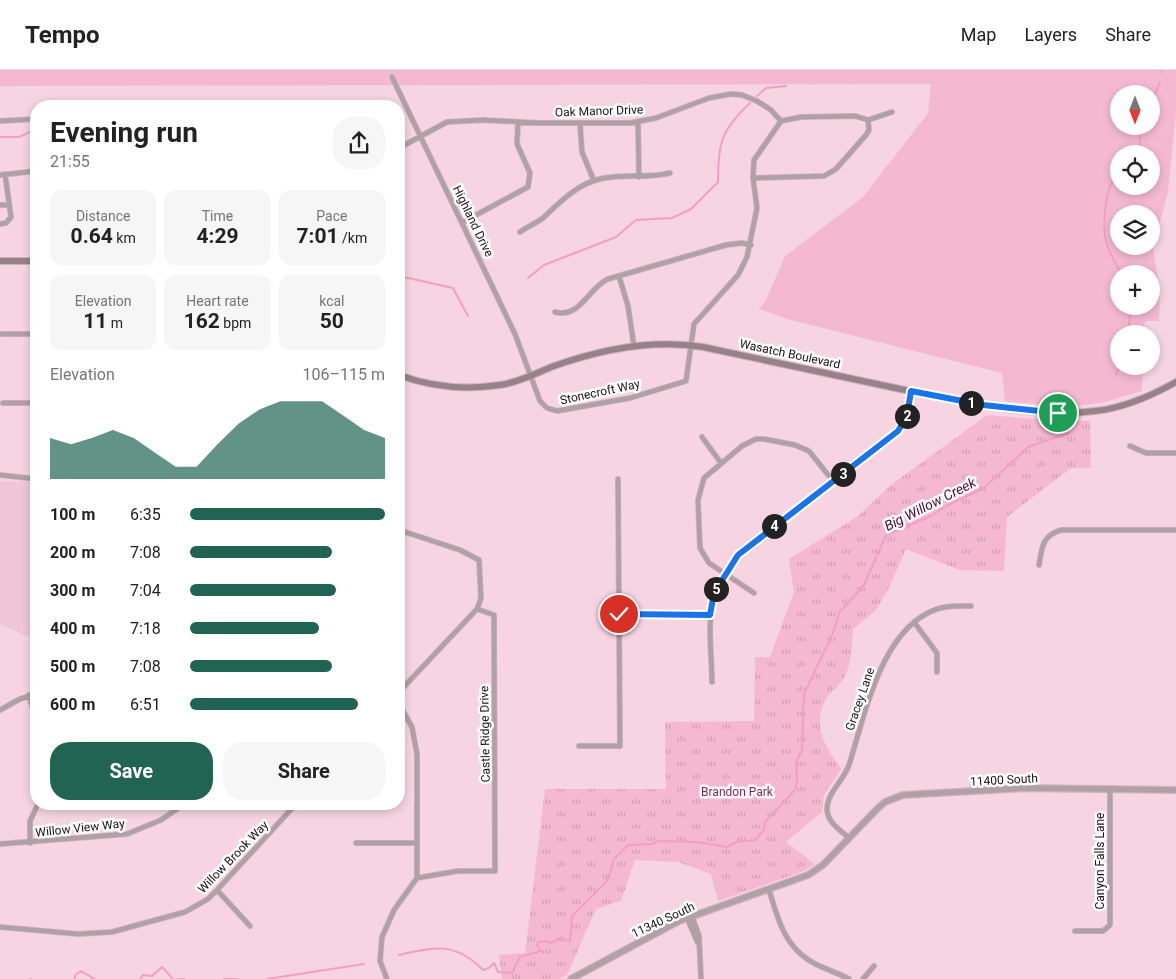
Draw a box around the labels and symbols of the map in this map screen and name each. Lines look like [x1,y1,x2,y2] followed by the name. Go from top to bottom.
[1110,85,1160,135] north arrow
[555,102,643,120] street label: Oak Manor Drive
[450,183,496,259] street label: Highland Drive
[738,336,842,372] street label: Wasatch Boulevard
[559,377,642,407] street label: Stonecroft Way
[958,390,984,416] pin: 1
[1037,392,1079,434] pin
[894,404,920,428] pin: 2
[830,462,856,486] pin: 3
[881,473,980,534] water label: Big Willow Creek
[762,514,786,538] pin: 4
[704,576,728,602] pin: 5
[598,593,640,635] pin
[843,666,877,732] street label: Gracey Lane
[477,685,493,783] street label: Castle Ridge Drive
[970,771,1038,789] street label: 11400 South
[701,785,774,799] park label: Brandon Park
[1093,813,1107,909] street label: Canyon Falls Lane
[35,816,126,840] street label: Willow View Way
[195,818,271,896] street label: Willow Brook Way
[629,899,697,941] street label: 11340 South

